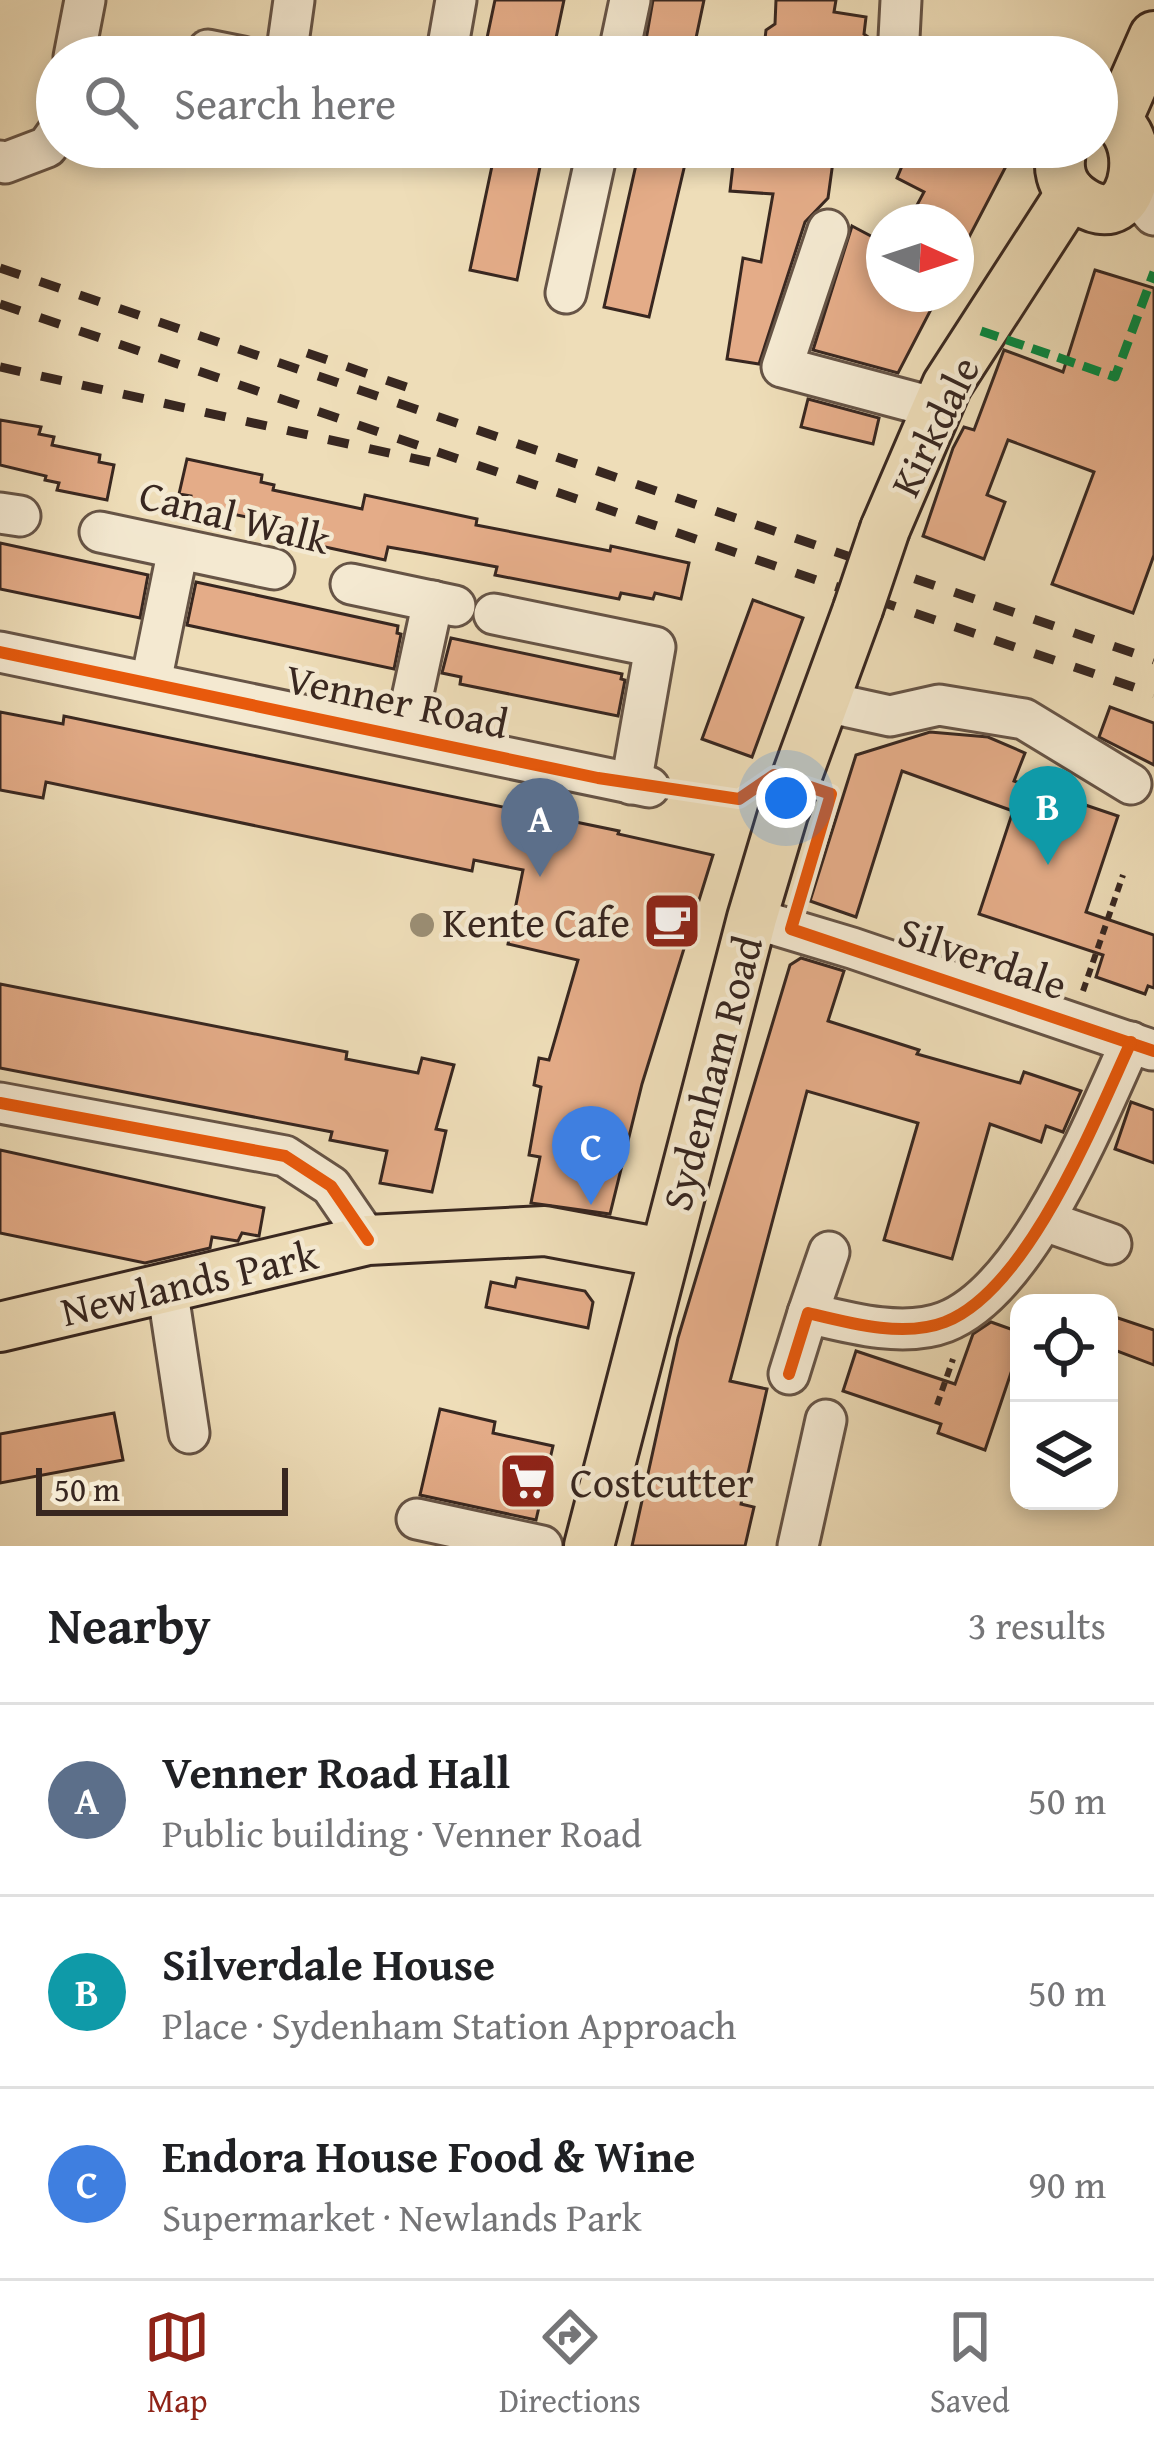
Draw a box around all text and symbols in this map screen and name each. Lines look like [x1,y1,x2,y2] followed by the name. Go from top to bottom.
[36,36,1118,168] search box
[78,69,144,135] icon: search
[174,70,396,135] text: Search here
[866,204,974,312] north arrow
[874,346,994,506] street label: Kirkdale
[133,463,337,569] street label: Canal Walk
[280,647,514,753] street label: Venner Road
[1009,766,1087,865] pin: B
[756,768,816,828] your location
[501,778,579,877] pin: A
[641,890,703,952] cafe icon: Kente Cafe
[442,891,630,952] place label: Kente Cafe
[891,900,1075,1014] street label: Silverdale
[645,928,777,1217] street label: Sydenham Road
[552,1106,630,1205] pin: C
[55,1223,324,1341] street label: Newlands Park
[1010,1294,1118,1510] map controls
[1010,1294,1118,1402] button: locate
[1010,1402,1118,1510] button: layers
[497,1450,559,1512] supermarket icon: Costcutter
[570,1451,754,1512] place label: Costcutter
[36,1462,288,1515] scale bar
[54,1465,120,1513] text: 50 m
[48,1587,211,1662] text: Nearby
[968,1596,1106,1653] text: 3 results
[162,1739,510,1804] text: Venner Road Hall
[75,1771,99,1828] text: A
[1028,1771,1106,1828] text: 50 m
[162,1804,642,1861] text: Public building · Venner Road
[162,1931,495,1996] text: Silverdale House
[75,1963,99,2020] text: B
[1028,1963,1106,2020] text: 50 m
[162,1996,736,2053] text: Place · Sydenham Station Approach
[162,2123,695,2188] text: Endora House Food & Wine
[76,2155,98,2212] text: C
[1028,2155,1106,2212] text: 90 m
[162,2188,642,2245] text: Supermarket · Newlands Park
[144,2304,210,2424] tab: Map
[499,2304,641,2424] tab: Directions
[930,2304,1010,2424] tab: Saved

